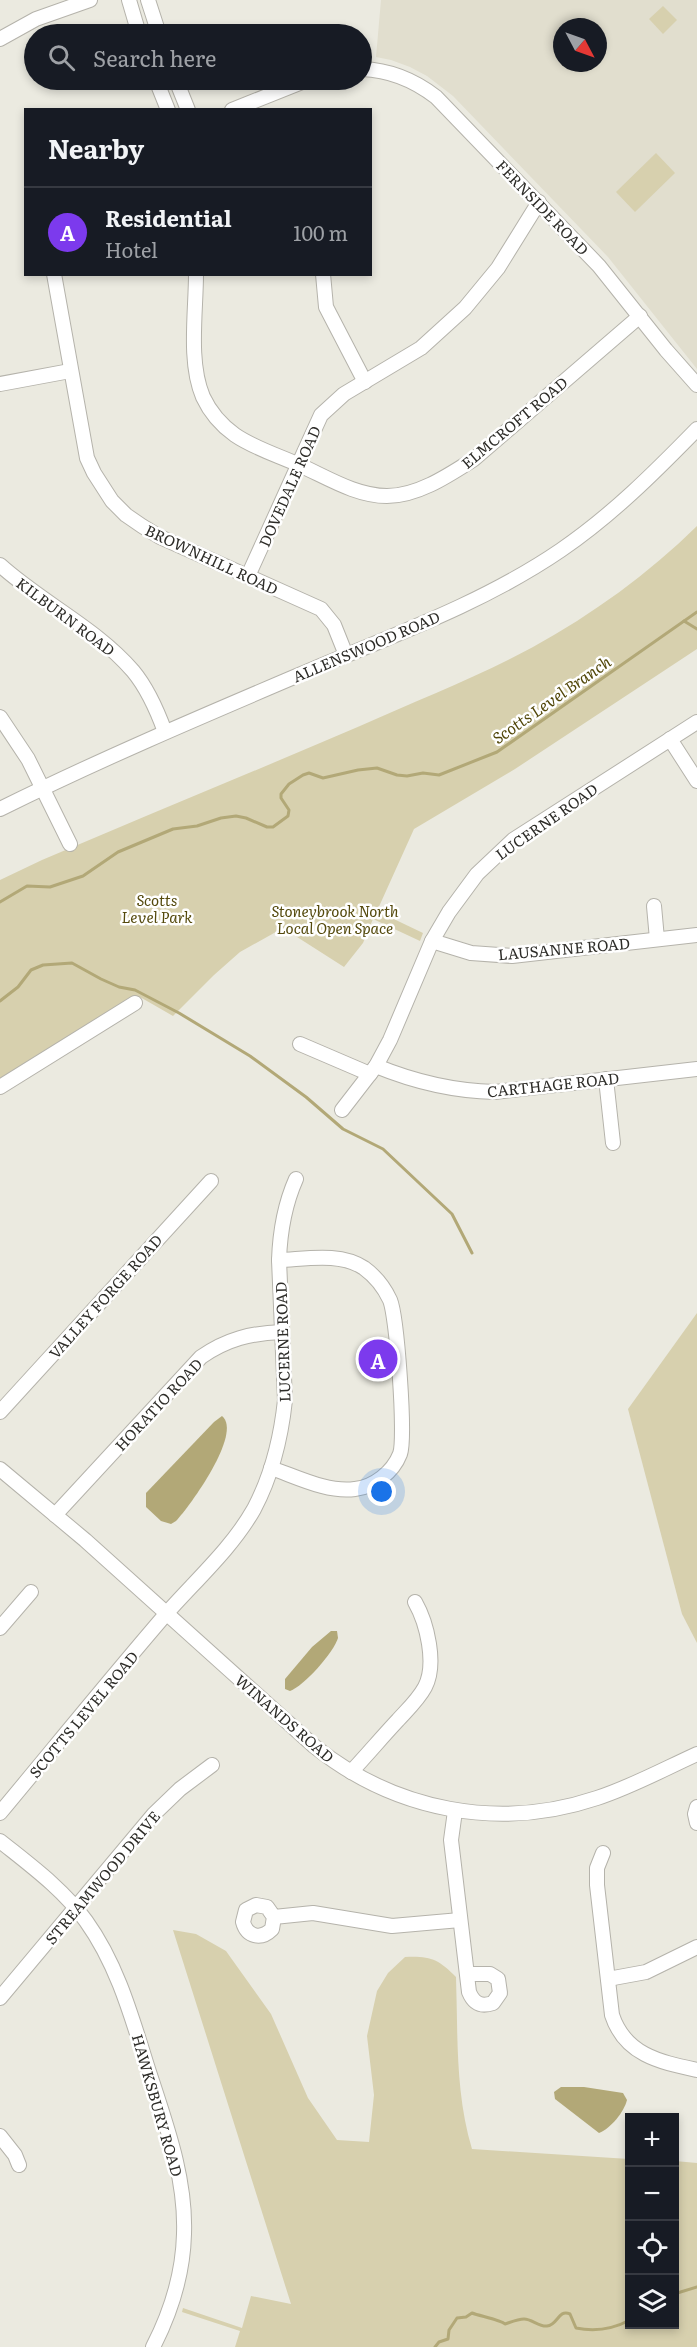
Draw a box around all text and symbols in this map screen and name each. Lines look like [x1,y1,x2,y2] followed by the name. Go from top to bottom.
[553,18,607,72] north arrow
[24,24,372,90] search box
[45,41,78,74] icon: search
[93,41,216,74] text: Search here
[48,128,144,167] text: Nearby
[491,154,595,260] street label: FERNSIDE ROAD
[105,201,232,234] text: Residential
[60,217,75,247] text: A
[293,217,348,247] text: 100 m
[105,234,158,264] text: Hotel
[456,371,572,473] street label: ELMCROFT ROAD
[252,422,326,550] street label: DOVEDALE ROAD
[142,518,282,600] street label: BROWNHILL ROAD
[12,571,120,661] street label: KILBURN ROAD
[289,605,443,687] street label: ALLENSWOOD ROAD
[487,649,616,749] water label: Scotts Level Branch
[490,777,602,865] street label: LUCERNE ROAD
[122,888,193,928] park label: Scotts Level Park
[271,899,399,939] park label: Stoneybrook North Local Open Space
[497,931,631,965] street label: LAUSANNE ROAD
[486,1066,620,1102] street label: CARTHAGE ROAD
[43,1229,167,1363] street label: VALLEY FORGE ROAD
[268,1281,296,1403] street label: LUCERNE ROAD
[358,1336,398,1382] pin: A
[109,1352,207,1456] street label: HORATIO ROAD
[367,1477,396,1506] your location
[23,1645,143,1783] street label: SCOTTS LEVEL ROAD
[230,1668,340,1768] street label: WINANDS ROAD
[39,1805,165,1949] street label: STREAMWOOD DRIVE
[127,2031,189,2179] street label: HAWKSBURY ROAD
[625,2113,679,2329] map controls
[625,2113,679,2167] button: +
[625,2167,679,2221] button: −
[625,2221,679,2275] button: locate
[625,2275,679,2329] button: layers

